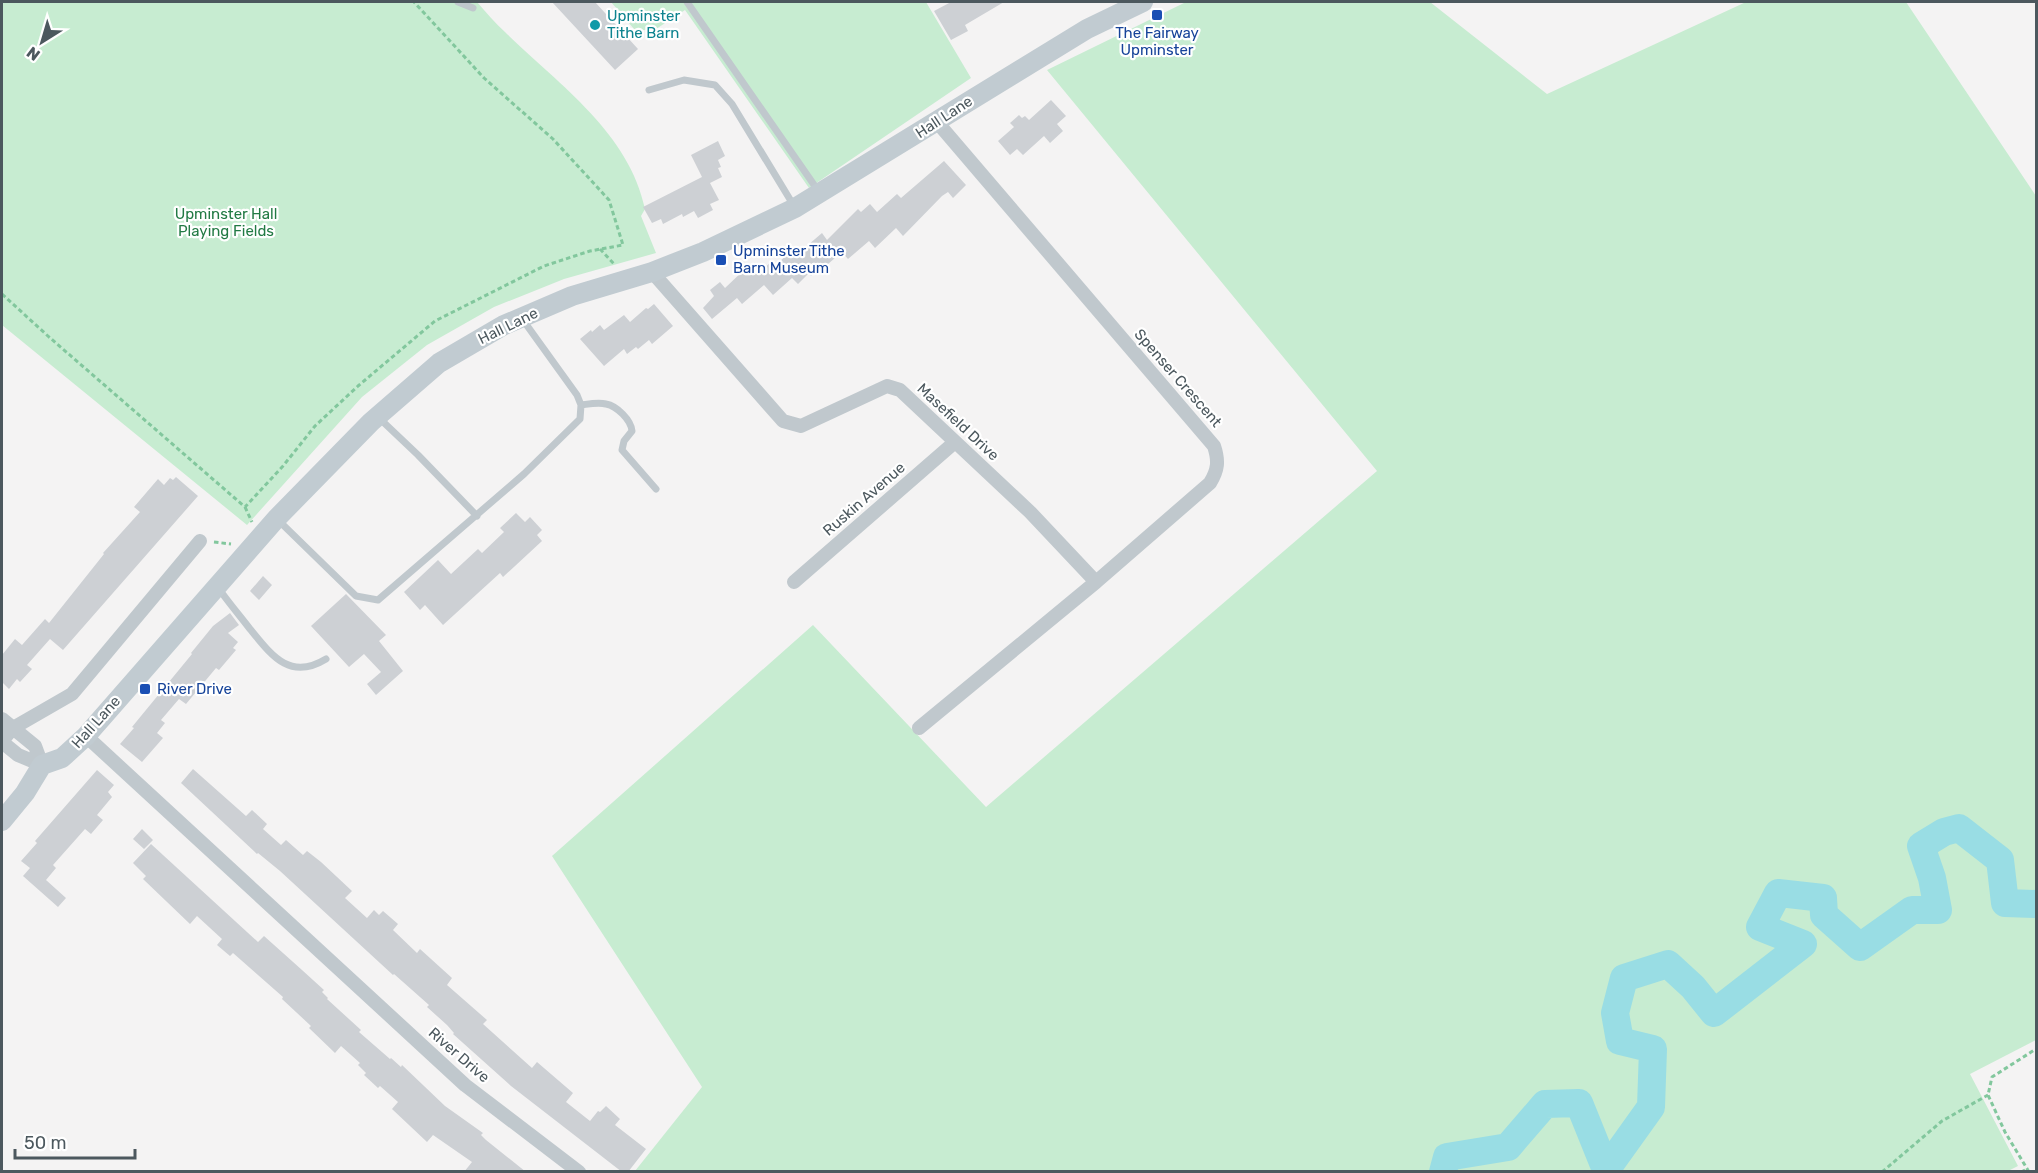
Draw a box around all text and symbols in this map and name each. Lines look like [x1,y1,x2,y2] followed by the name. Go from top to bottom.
[607,7,680,42] place label: Upminster Tithe Barn
[1150,8,1164,22] marker: The Fairway Upminster
[12,12,72,72] north arrow
[588,18,602,32] marker: Upminster Tithe Barn
[1115,24,1199,59] place label: The Fairway Upminster
[23,43,44,65] text: N
[912,92,976,142] street label: Hall Lane
[175,205,277,240] park label: Upminster Hall Playing Fields
[733,242,845,277] place label: Upminster Tithe Barn Museum
[714,253,728,267] marker: Upminster Tithe Barn Museum
[475,304,541,348] street label: Hall Lane
[1131,325,1226,431] street label: Spenser Crescent
[913,380,1003,464] street label: Masefield Drive
[819,458,909,540] street label: Ruskin Avenue
[157,680,232,698] place label: River Drive
[138,682,152,696] marker: River Drive
[68,692,124,752] street label: Hall Lane
[425,1024,493,1086] street label: River Drive
[15,1122,135,1160] scale bar
[24,1132,67,1154] text: 50 m

